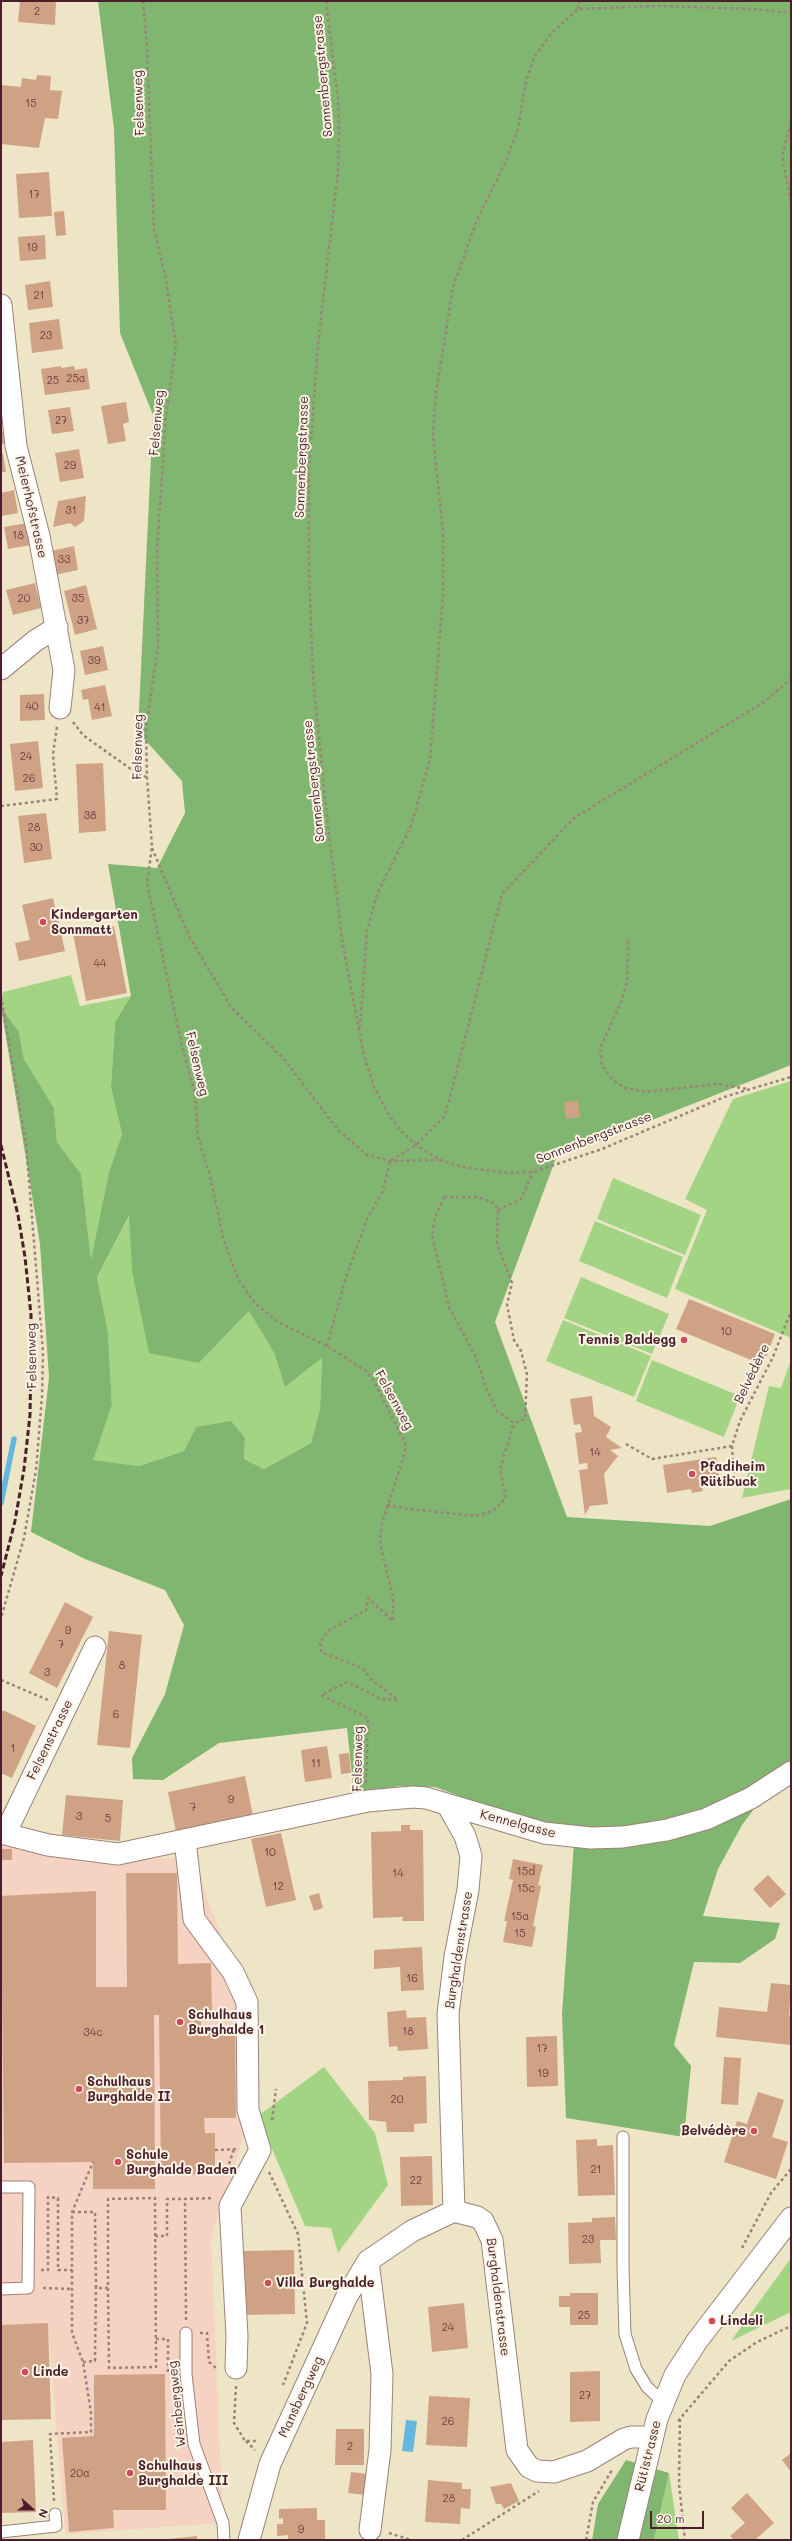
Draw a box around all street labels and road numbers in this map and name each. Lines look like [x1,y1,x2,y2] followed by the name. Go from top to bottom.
[310,14,336,138] street label: Sonnenbergstrasse
[130,70,148,136] street label: Felsenweg
[146,390,168,456] street label: Felsenweg
[292,396,312,518] street label: Sonnenbergstrasse
[12,454,50,560] street label: Meierhofstrasse
[130,714,146,780] street label: Felsenweg
[300,719,328,843] street label: Sonnenbergstrasse
[182,1030,212,1098] street label: Felsenweg
[534,1109,654,1167] street label: Sonnenbergstrasse
[24,1323,40,1389] street label: Felsenweg
[731,1341,773,1407] street label: Belvédère
[371,1367,417,1433] street label: Felsenweg
[24,1697,76,1783] street label: Felsenstrasse
[350,1726,366,1792] street label: Felsenweg
[478,1806,558,1842] street label: Kennelgasse
[442,1890,476,2010] street label: Burghaldenstrasse
[483,2237,513,2357] street label: Burghaldenstrasse
[275,2354,327,2440] street label: Mansbergweg
[165,2360,189,2448] street label: Weinbergweg
[632,2419,664,2493] street label: Rütistrasse

